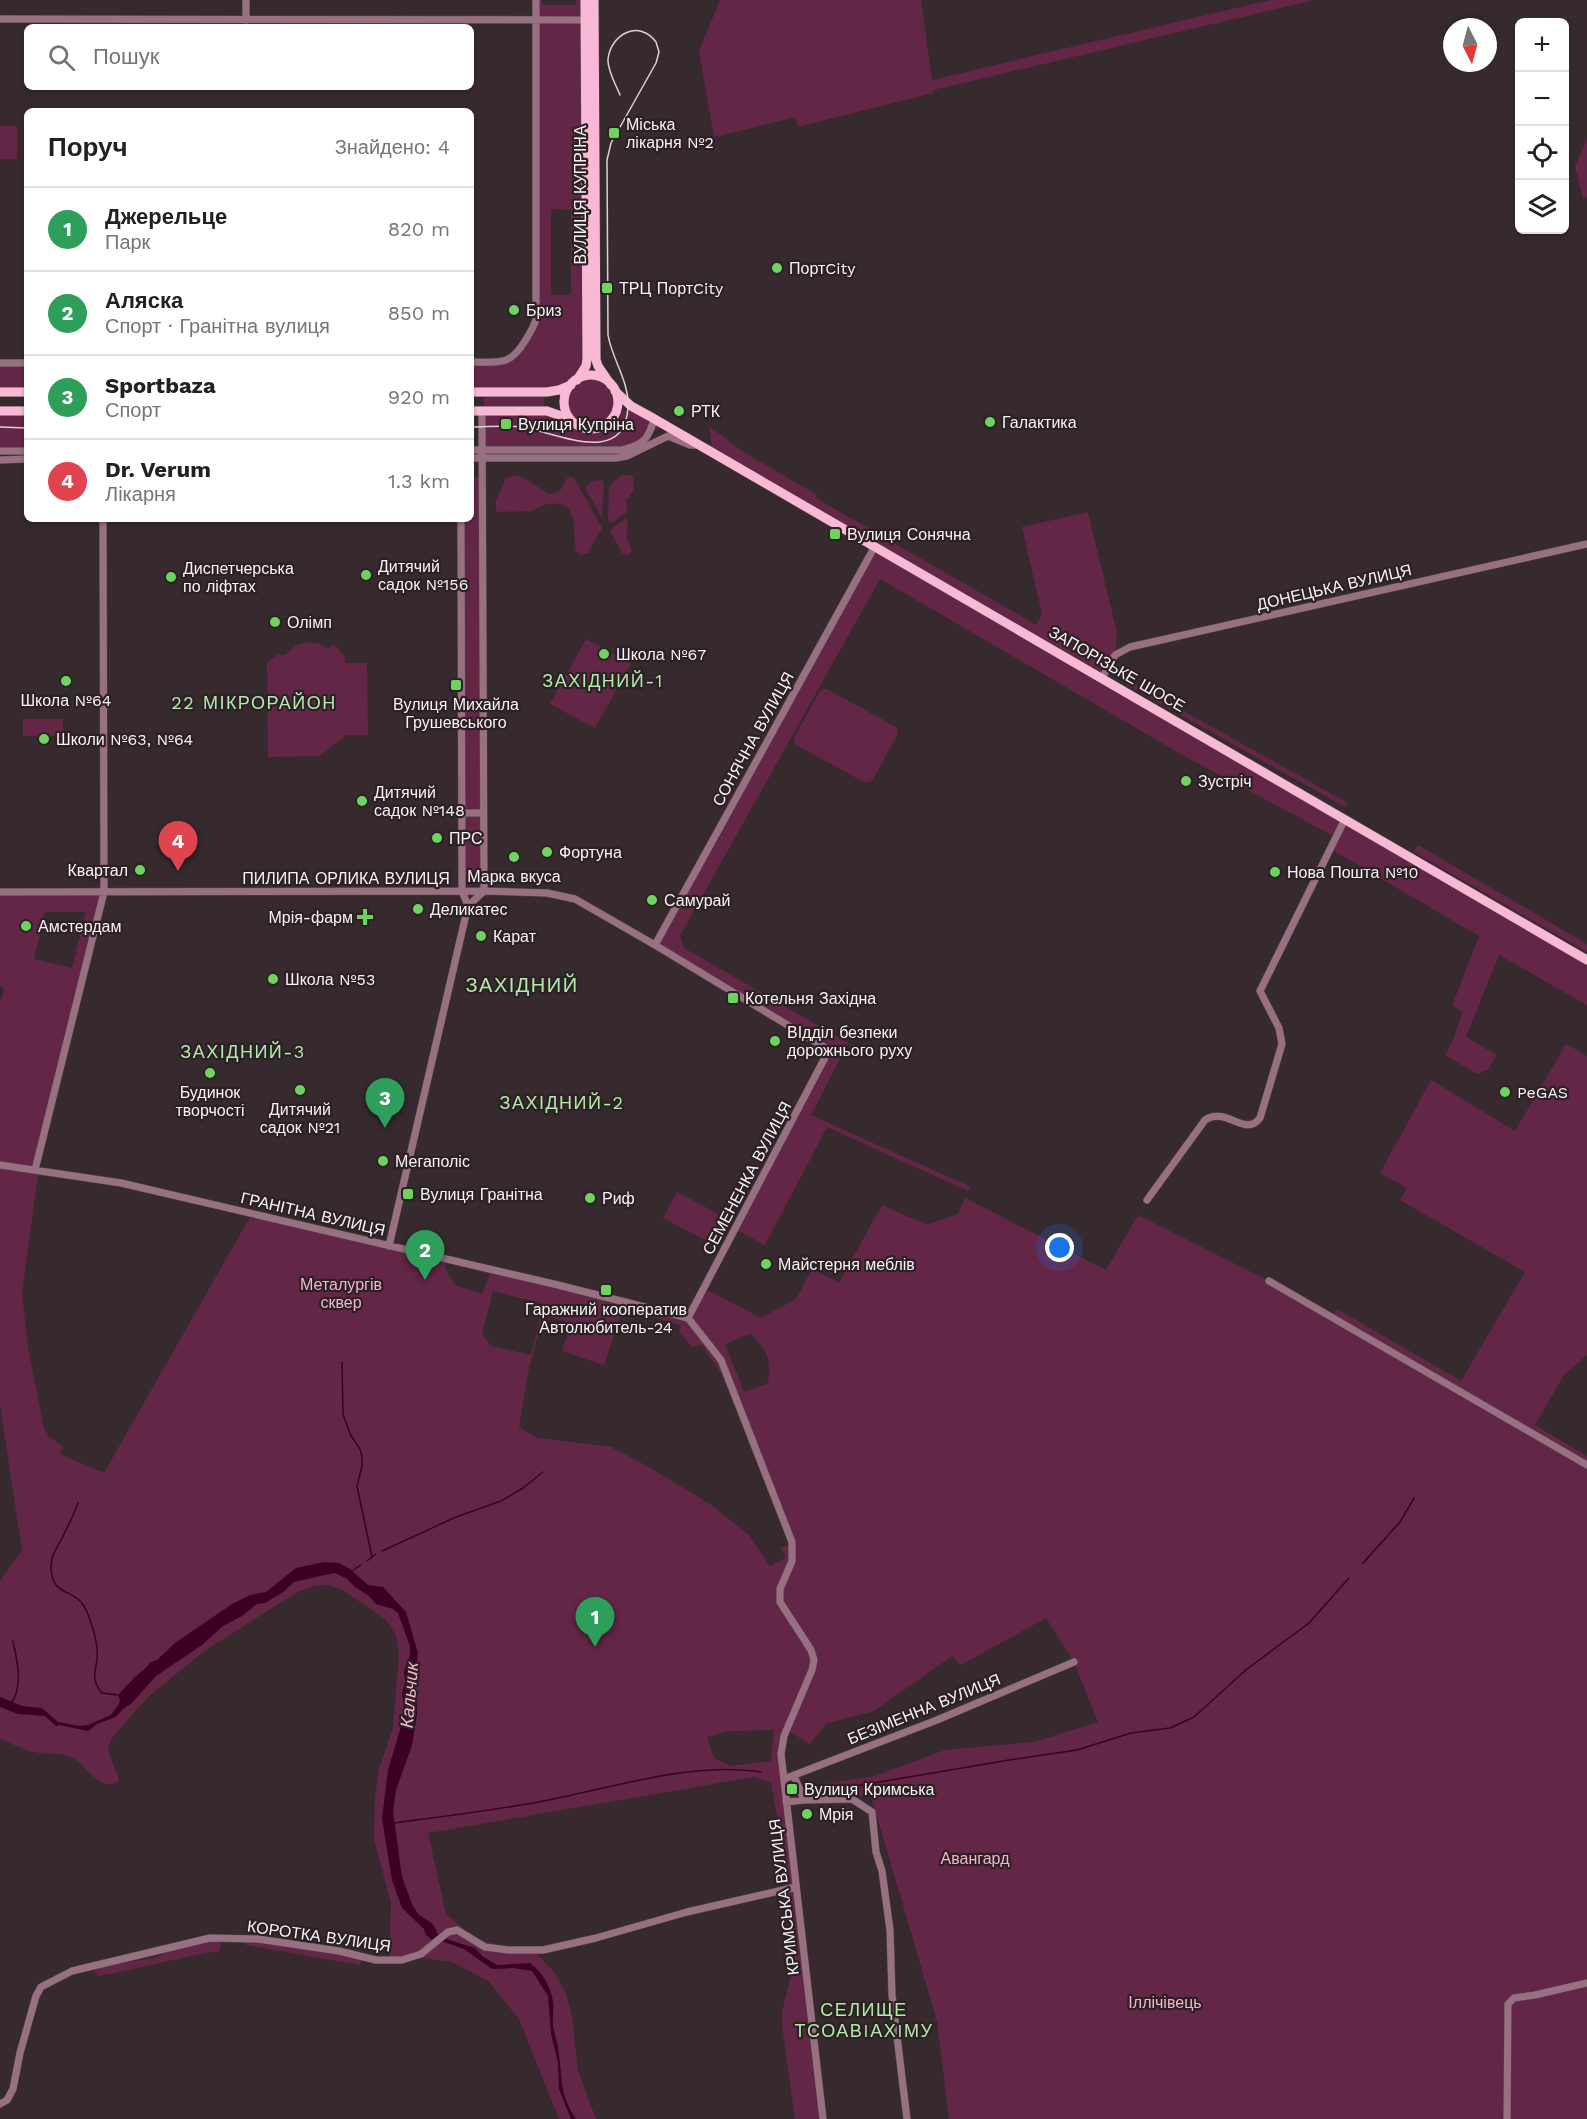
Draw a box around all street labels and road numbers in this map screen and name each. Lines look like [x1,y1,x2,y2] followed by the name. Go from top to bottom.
[571,125,590,265] street label: ВУЛИЦЯ КУПРІНА
[1255,560,1413,614] street label: ДОНЕЦЬКА ВУЛИЦЯ
[1045,622,1189,716] street label: ЗАПОРІЗЬКЕ ШОСЕ
[708,669,798,809] street label: СОНЯЧНА ВУЛИЦЯ
[242,869,450,888] street label: ПИЛИПА ОРЛИКА ВУЛИЦЯ
[699,1098,795,1258] street label: СЕМЕНЕНКА ВУЛИЦЯ
[239,1188,387,1240] street label: ГРАНІТНА ВУЛИЦЯ
[845,1670,1003,1748] street label: БЕЗІМЕННА ВУЛИЦЯ
[765,1818,803,1976] street label: КРИМСЬКА ВУЛИЦЯ
[246,1917,392,1955] street label: КОРОТКА ВУЛИЦЯ

